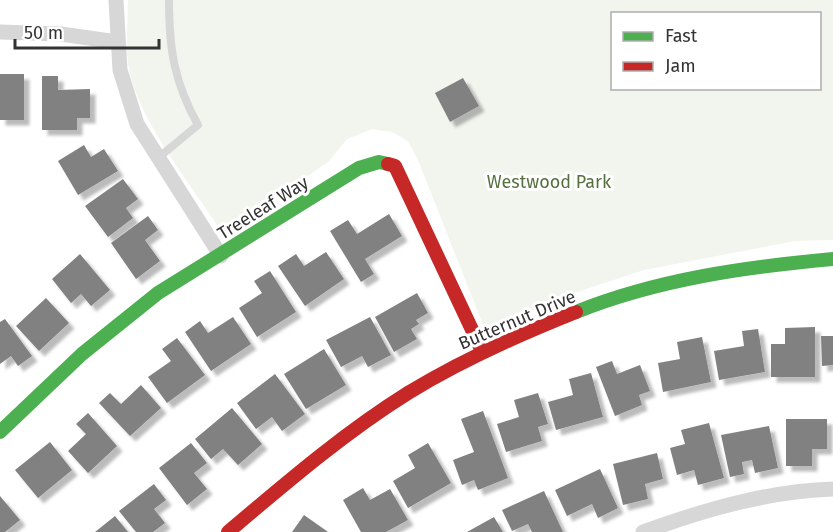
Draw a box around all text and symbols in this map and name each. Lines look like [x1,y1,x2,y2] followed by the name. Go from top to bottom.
[15,12,159,50] scale bar
[611,12,821,90] legend
[24,22,63,44] text: 50 m
[665,25,698,47] text: Fast
[665,55,696,77] text: Jam
[214,171,313,245] street label: Treeleaf Way
[487,171,612,193] park label: Westwood Park
[455,285,579,355] street label: Butternut Drive

